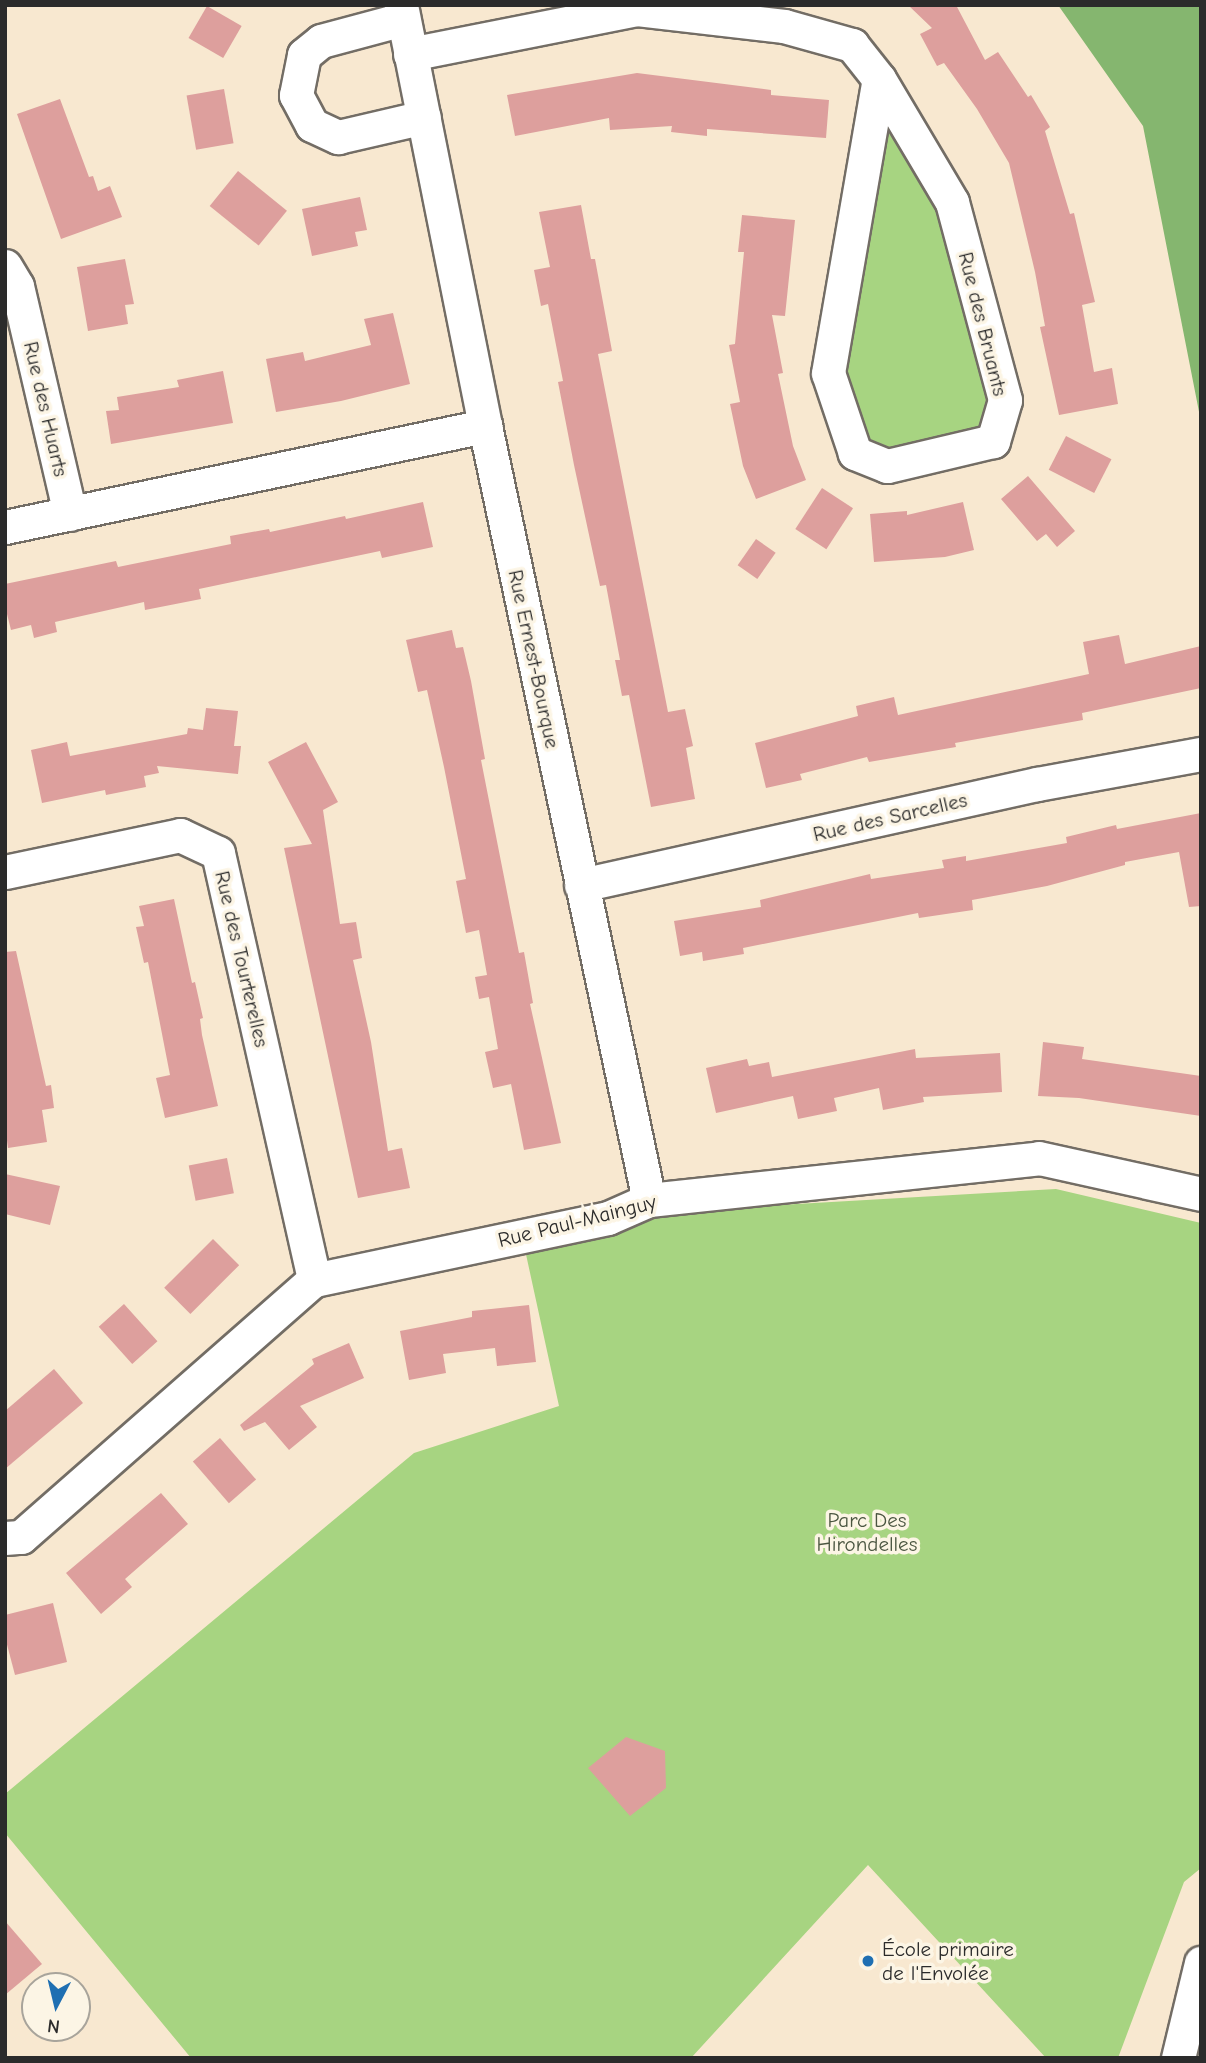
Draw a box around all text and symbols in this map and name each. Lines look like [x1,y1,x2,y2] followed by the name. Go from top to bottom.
[953,249,1013,399] street label: Rue des Bruants
[18,339,74,479] street label: Rue des Huarts
[503,567,565,751] street label: Rue Ernest-Bourque
[810,787,970,847] street label: Rue des Sarcelles
[209,868,275,1050] street label: Rue des Tourterelles
[495,1189,659,1253] street label: Rue Paul-Mainguy
[817,1507,917,1557] park label: Parc Des Hirondelles
[882,1936,1014,1986] place label: École primaire de l'Envolée
[860,1953,876,1969] marker: École primaire de l'Envolée
[21,1972,91,2042] north arrow
[46,2014,61,2038] text: N

